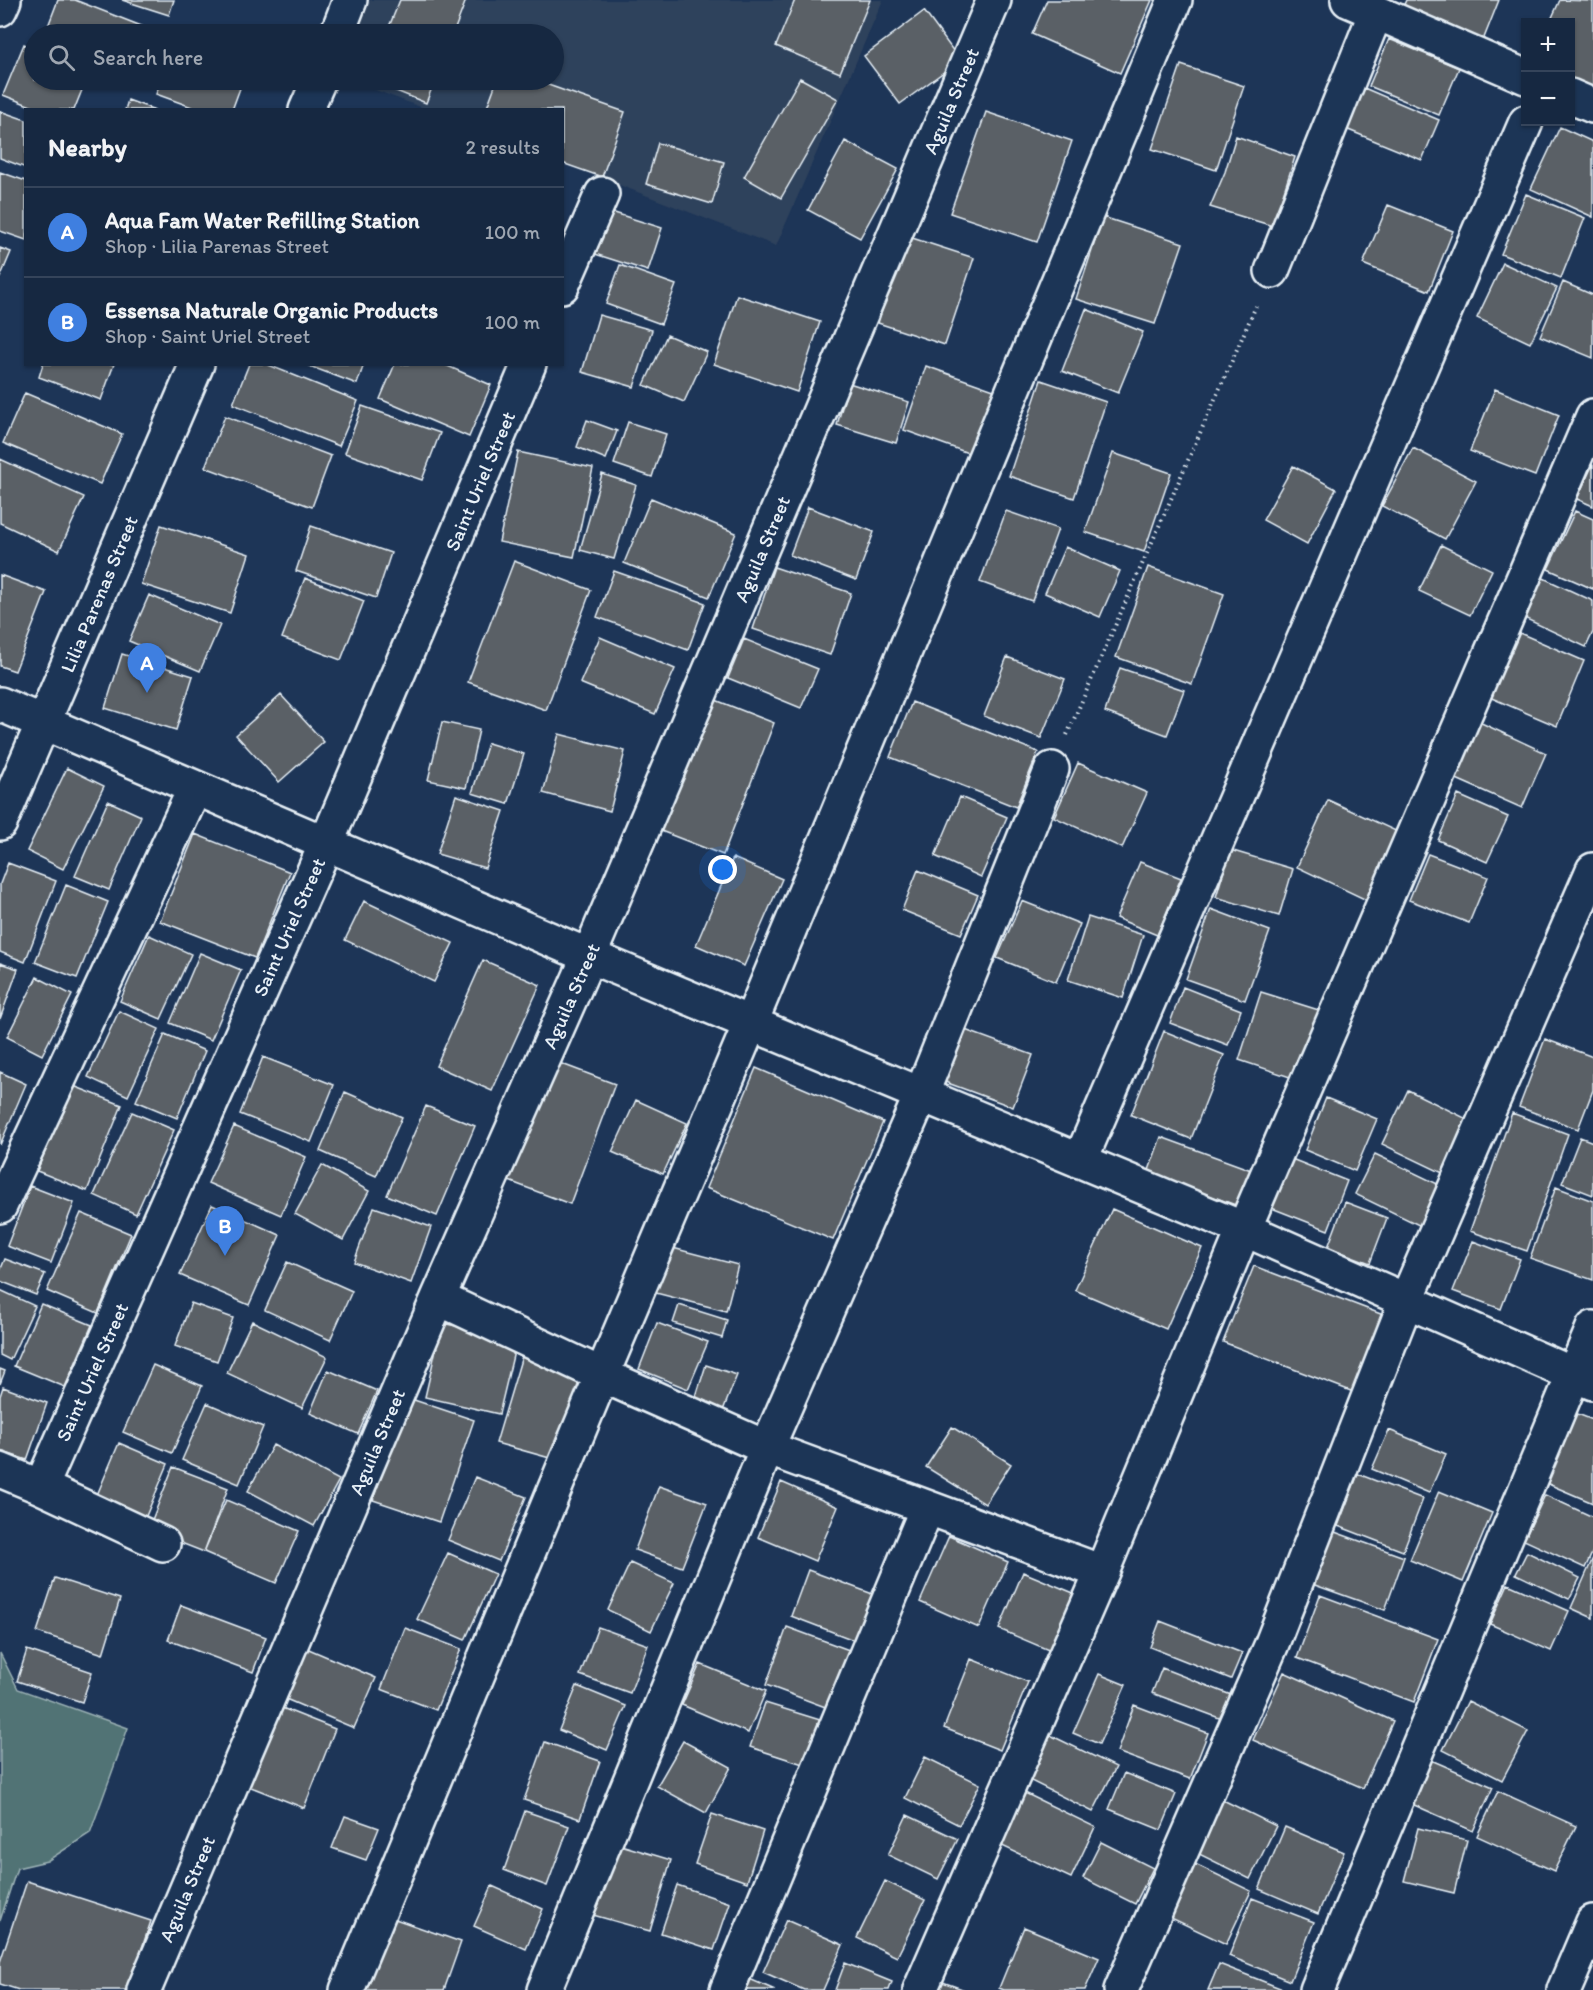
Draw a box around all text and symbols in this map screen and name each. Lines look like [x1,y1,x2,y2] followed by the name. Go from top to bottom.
[1521,18,1575,126] map controls
[1521,18,1575,72] button: +
[24,24,564,90] search box
[45,41,78,74] icon: search
[93,44,203,71] text: Search here
[918,44,984,158] street label: Aguila Street
[1521,72,1575,126] button: −
[48,131,127,163] text: Nearby
[466,135,540,159] text: 2 results
[105,207,419,234] text: Aqua Fam Water Refilling Station
[61,220,74,244] text: A
[485,220,540,244] text: 100 m
[105,234,329,258] text: Shop · Lilia Parenas Street
[105,297,438,324] text: Essensa Naturale Organic Products
[61,310,74,334] text: B
[485,310,540,334] text: 100 m
[105,324,310,348] text: Shop · Saint Uriel Street
[440,408,520,554] street label: Saint Uriel Street
[729,492,795,606] street label: Aguila Street
[55,512,143,676] street label: Lilia Parenas Street
[128,644,166,693] pin: A
[248,854,330,1000] street label: Saint Uriel Street
[708,855,737,884] your location
[537,939,605,1052] street label: Aguila Street
[206,1206,244,1256] pin: B
[51,1299,133,1445] street label: Saint Uriel Street
[344,1385,410,1499] street label: Aguila Street
[154,1832,220,1946] street label: Aguila Street

